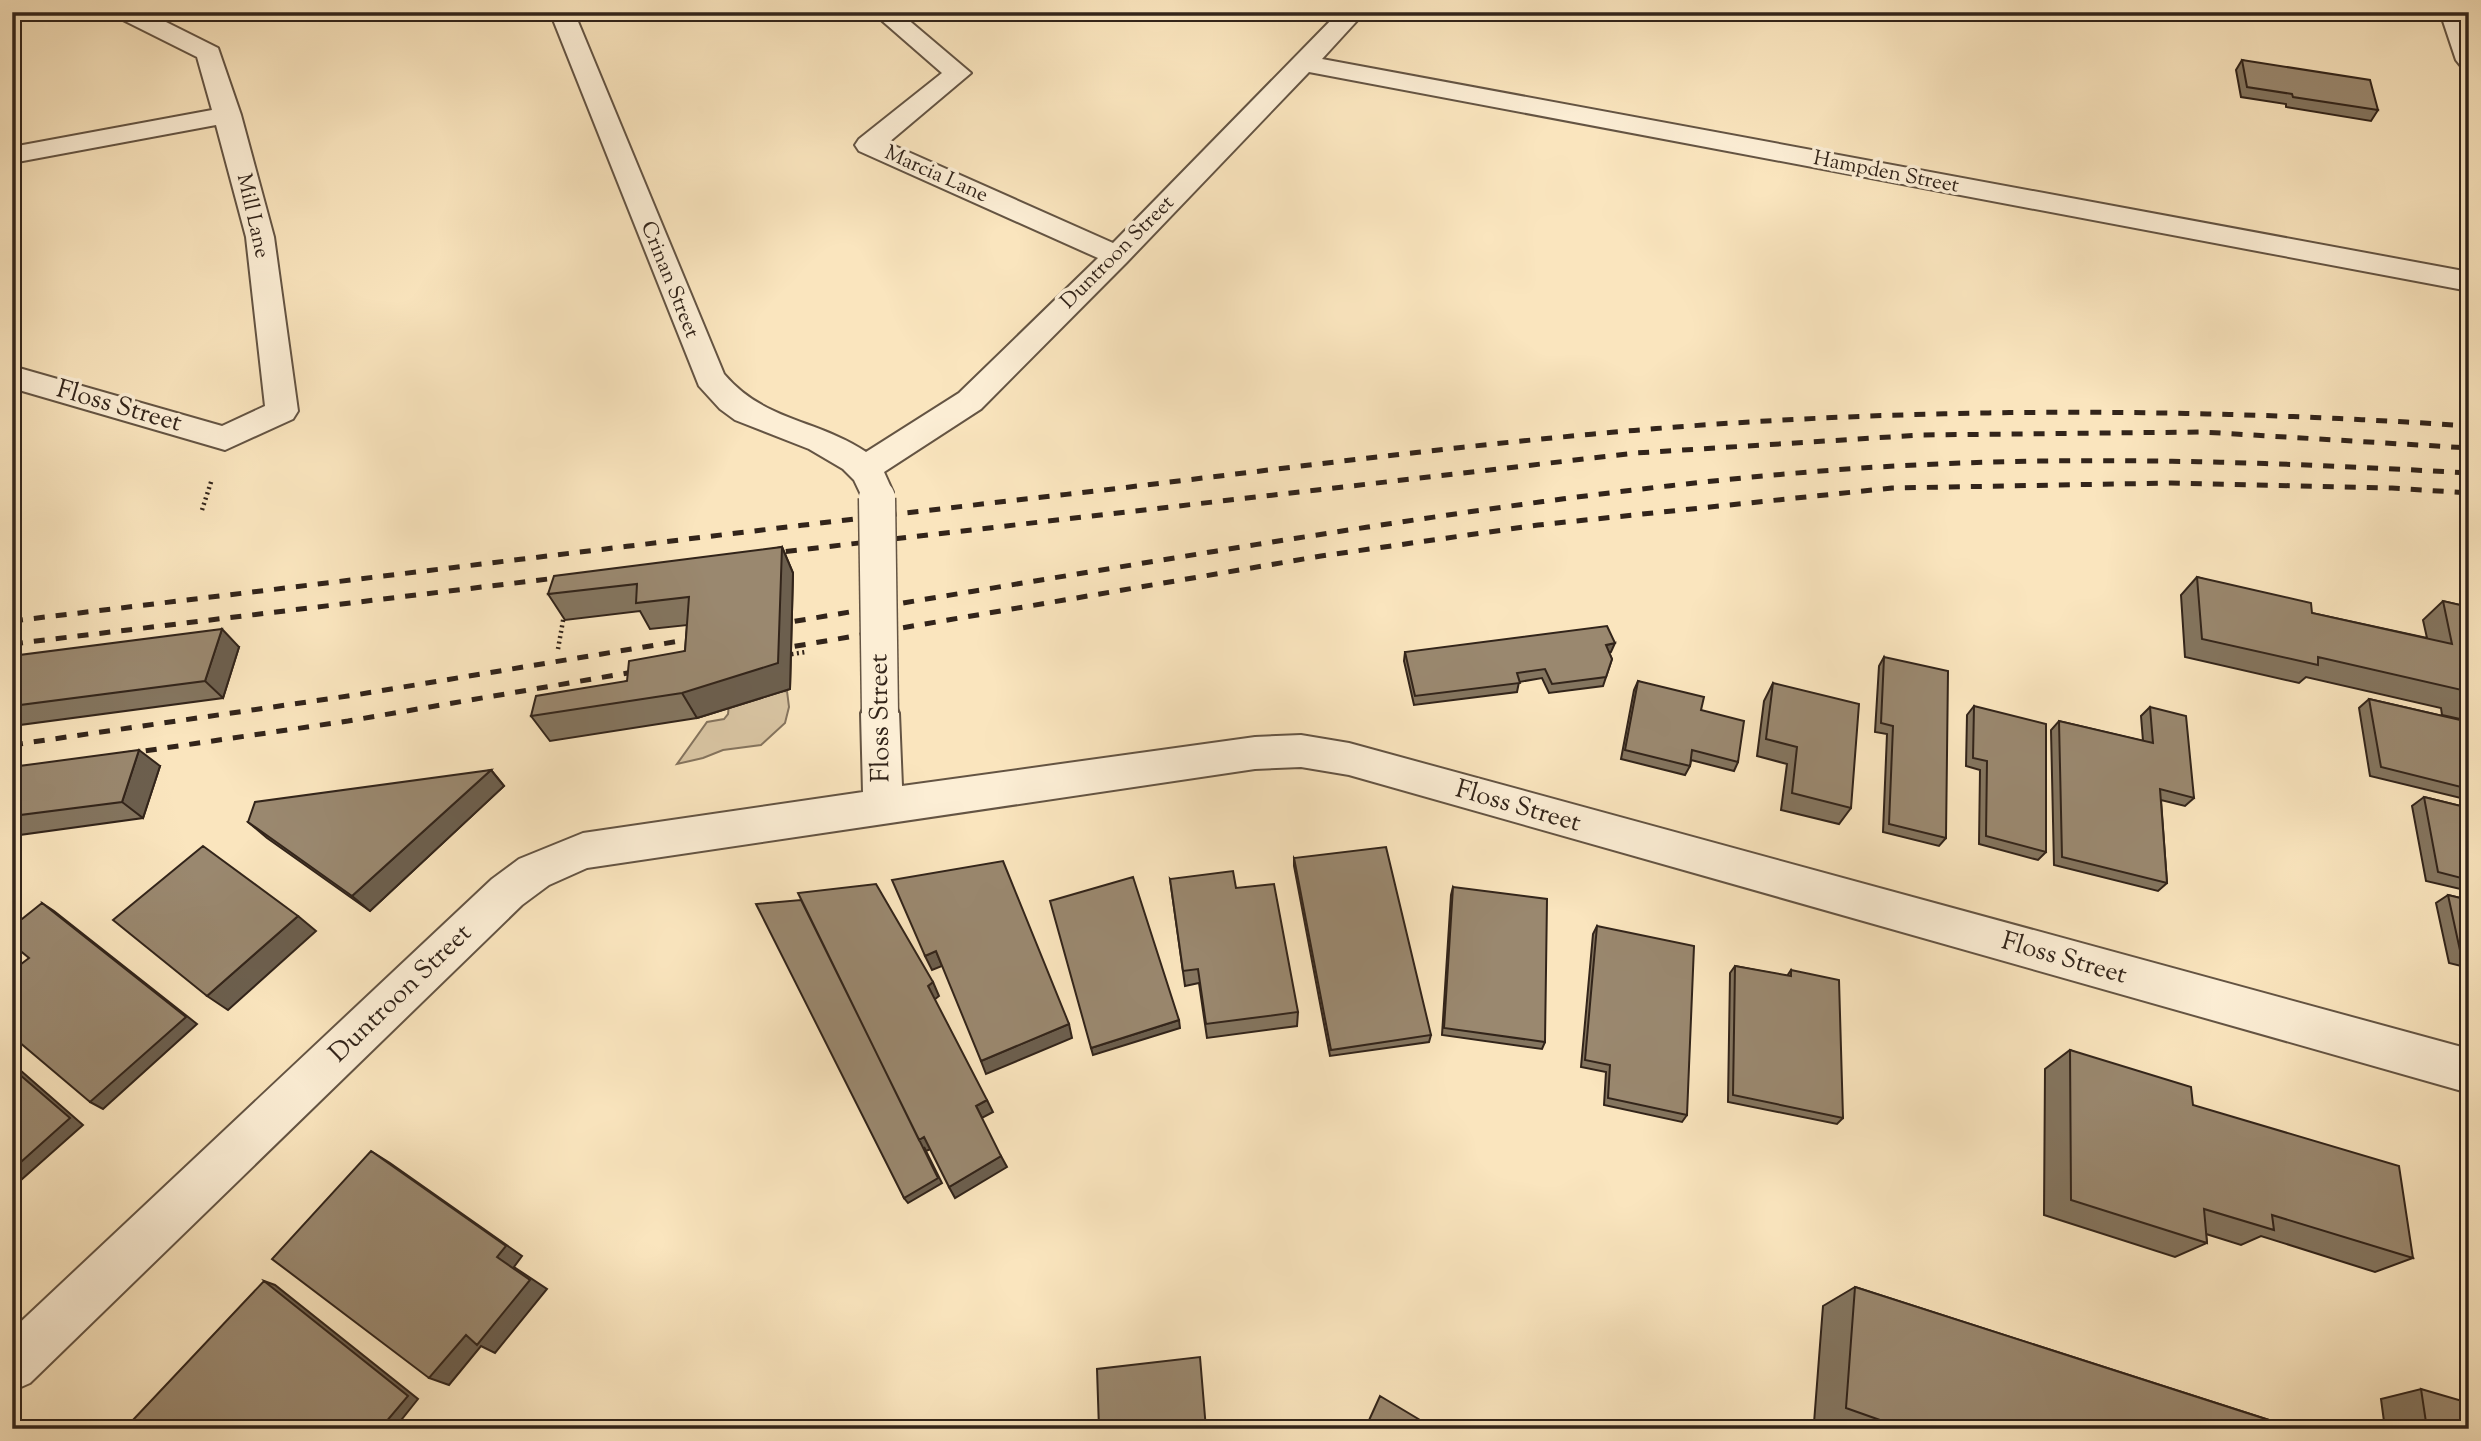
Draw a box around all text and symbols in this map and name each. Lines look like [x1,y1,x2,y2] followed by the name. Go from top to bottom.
[879,139,993,211] street label: Marcia Lane
[1811,144,1961,202] street label: Hampden Street
[228,171,276,261] street label: Mill Lane
[1054,189,1182,317] street label: Duntroon Street
[632,217,706,343] street label: Crinan Street
[52,371,186,443] street label: Floss Street
[861,653,901,783] street label: Floss Street
[1451,771,1585,843] street label: Floss Street
[321,916,481,1072] street label: Duntroon Street
[1997,923,2131,995] street label: Floss Street

